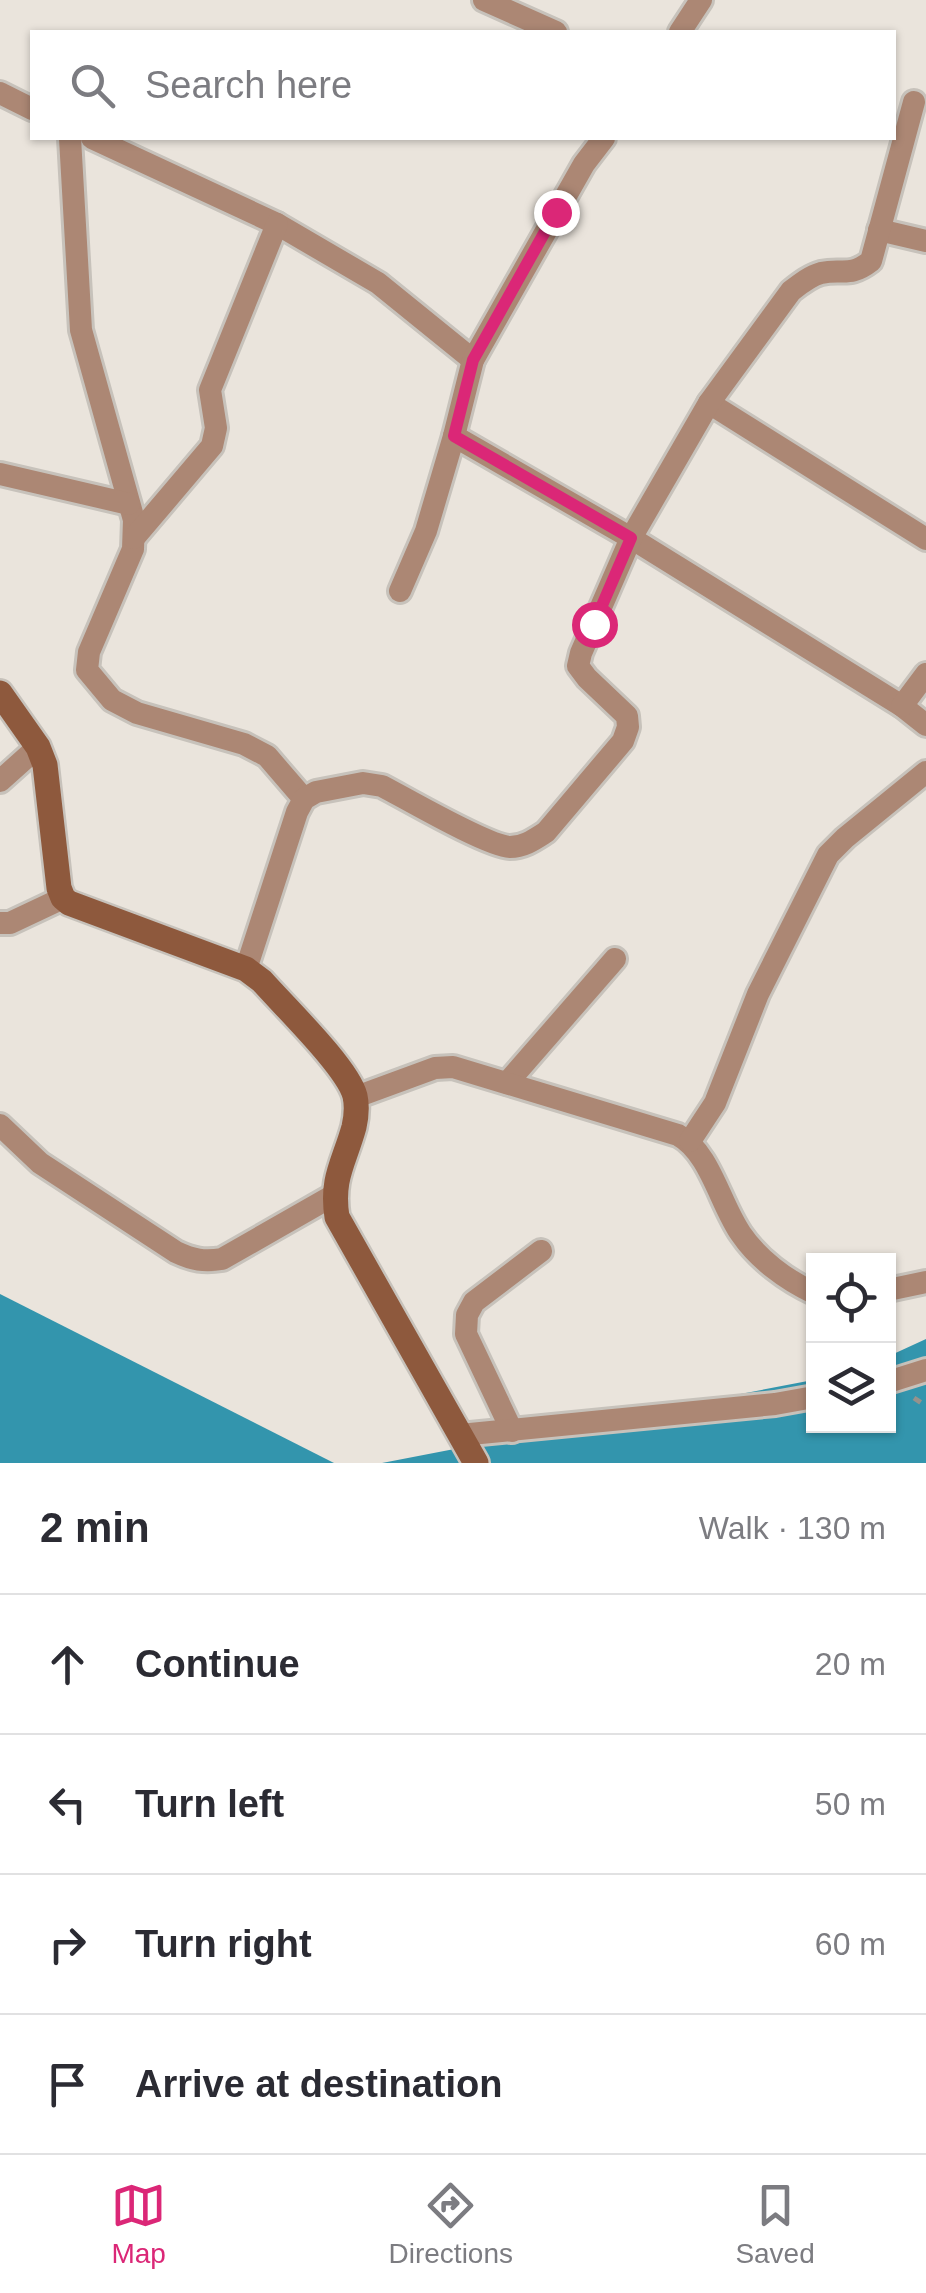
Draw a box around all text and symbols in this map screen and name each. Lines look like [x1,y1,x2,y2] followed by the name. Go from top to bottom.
[30,30,896,140] search box
[65,58,120,113] icon: search
[145,64,352,106] text: Search here
[534,190,580,236] route end
[572,602,618,648] route start
[806,1253,896,1433] map controls
[806,1253,896,1343] button: locate
[806,1343,896,1433] button: layers
[40,1504,150,1551] text: 2 min
[699,1510,886,1546] text: Walk · 130 m
[40,1637,95,1692] icon: ahead
[135,1643,300,1685] text: Continue
[815,1646,886,1682] text: 20 m
[40,1777,95,1832] icon: left
[135,1783,284,1825] text: Turn left
[815,1786,886,1822] text: 50 m
[40,1917,95,1972] icon: right
[135,1923,312,1965] text: Turn right
[815,1926,886,1962] text: 60 m
[40,2057,95,2112] icon: arrive
[135,2063,502,2105] text: Arrive at destination
[111,2178,166,2270] tab: Map
[389,2178,513,2270] tab: Directions
[735,2178,815,2270] tab: Saved

